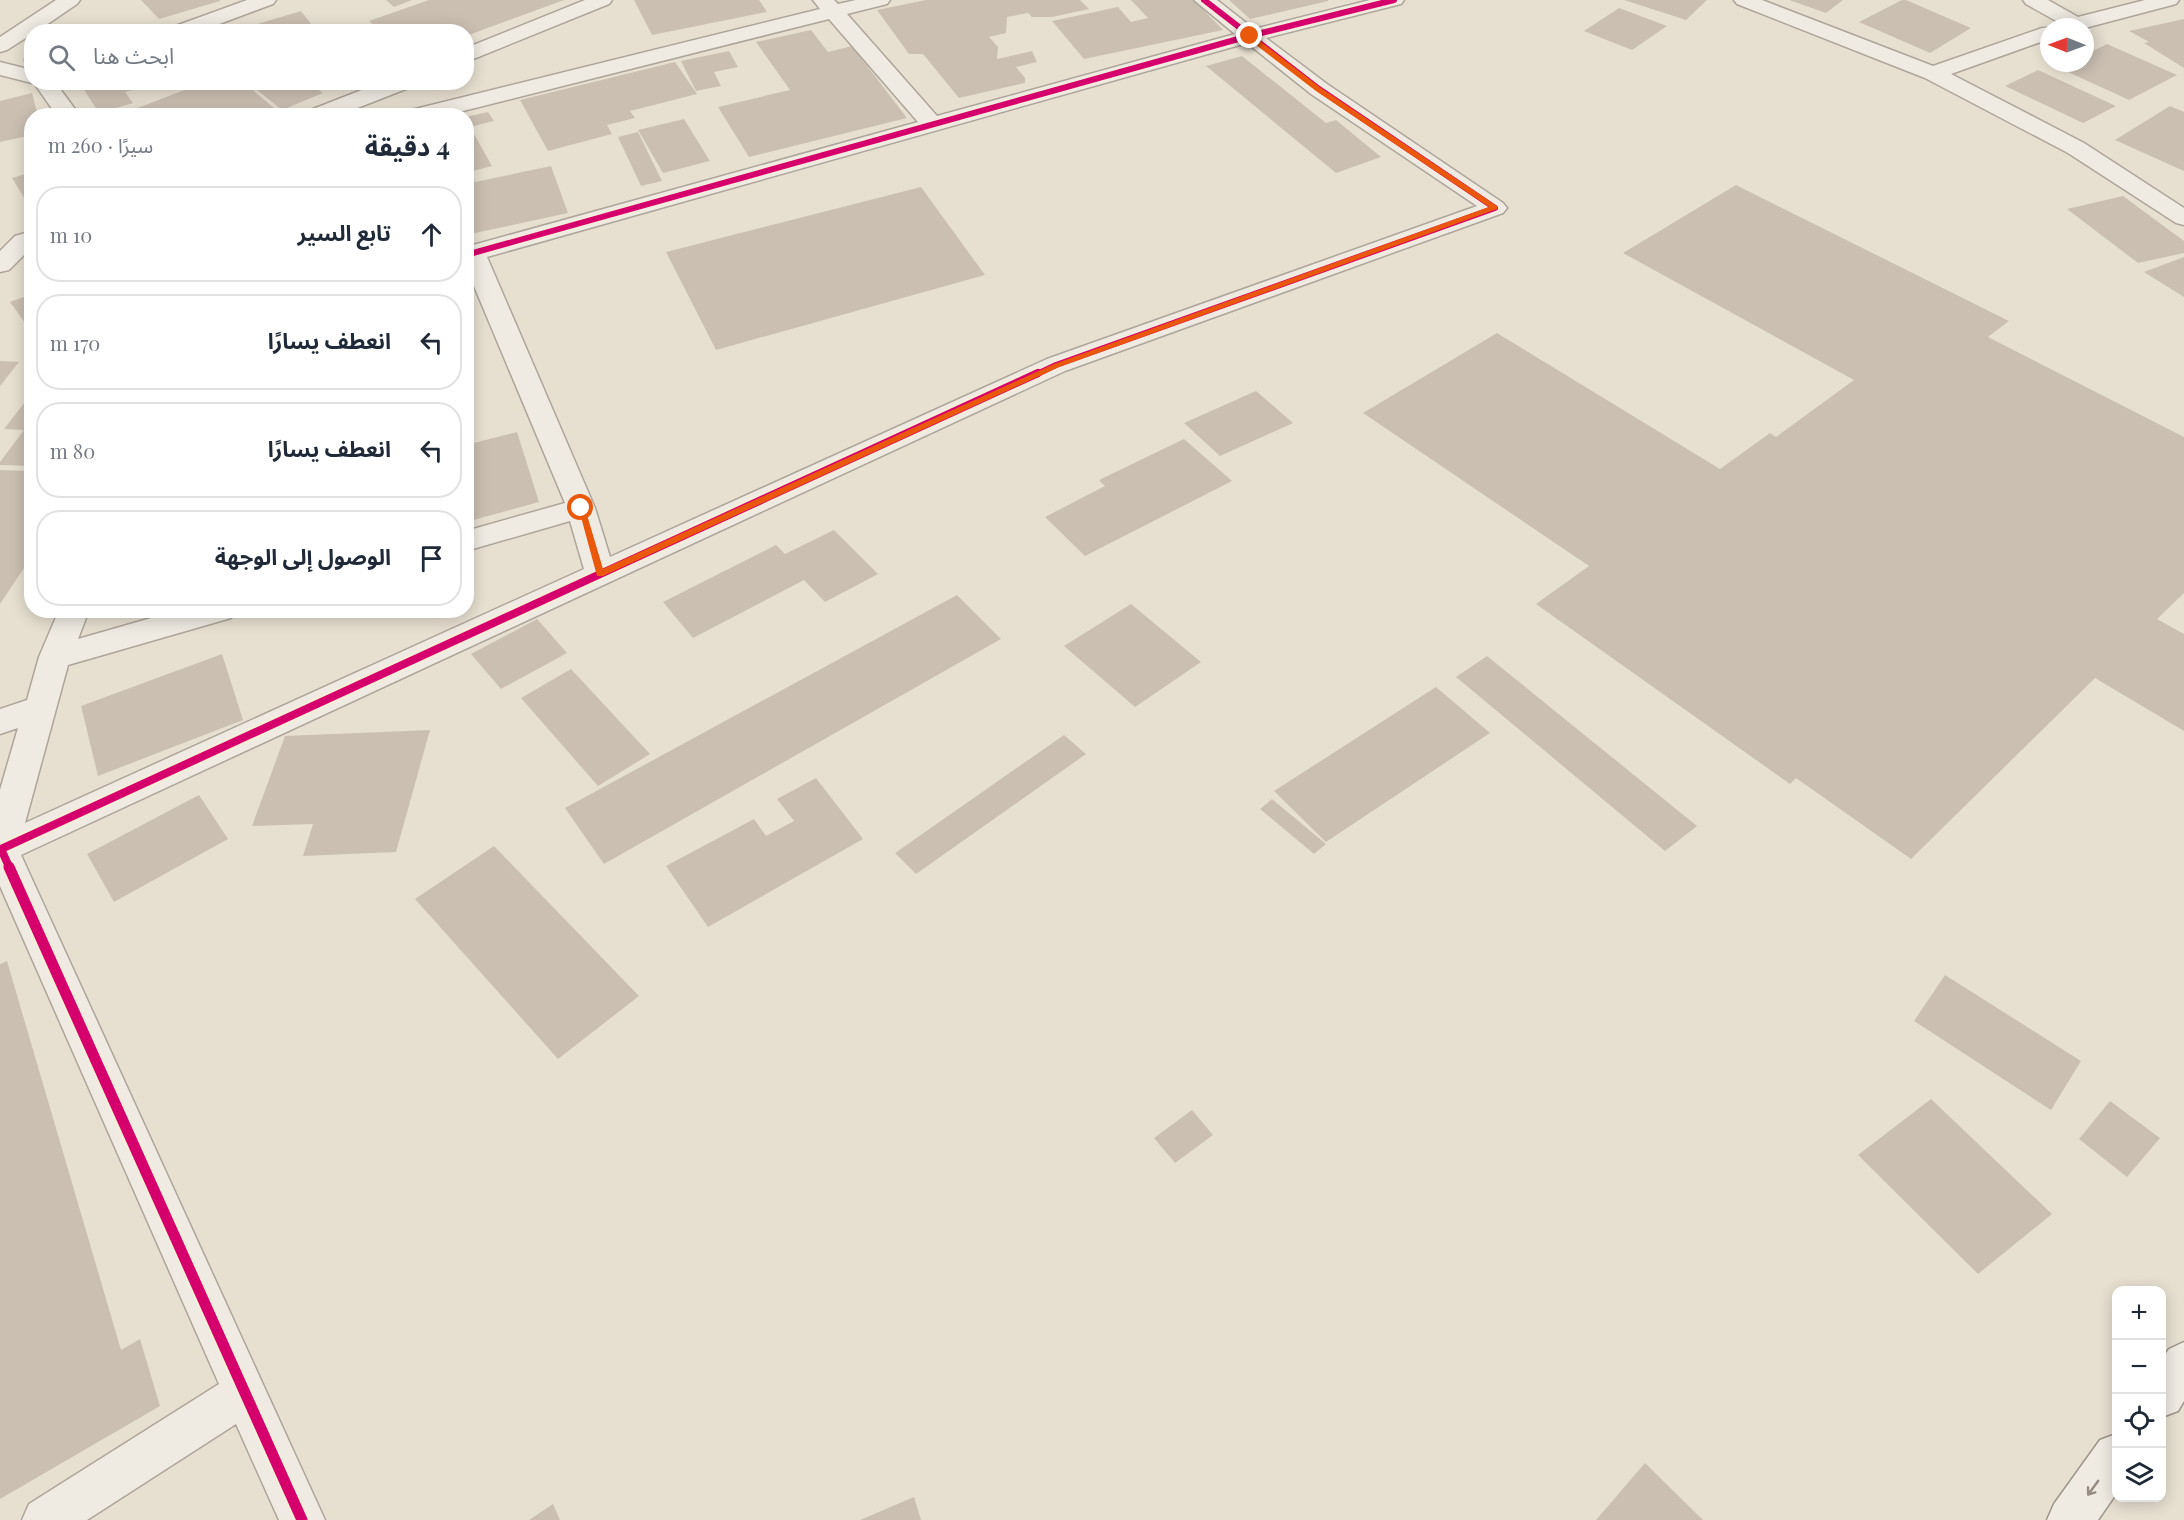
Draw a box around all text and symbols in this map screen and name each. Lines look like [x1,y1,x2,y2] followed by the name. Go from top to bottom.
[2040,18,2094,72] north arrow
[1236,22,1262,48] route end
[24,24,474,90] search box
[93,40,174,70] text: ابحث هنا
[45,41,78,74] icon: search
[365,128,450,163] text: 4 دقيقة
[48,131,153,158] text: سيرًا · 260 m
[298,217,391,247] text: تابع السير
[415,218,448,251] icon: ahead
[50,221,92,248] text: 10 m
[268,325,391,355] text: انعطف يسارًا
[415,326,448,359] icon: left
[50,329,100,356] text: 170 m
[268,433,391,463] text: انعطف يسارًا
[415,434,448,467] icon: left
[50,437,95,464] text: 80 m
[567,494,593,520] route start
[215,541,391,571] text: الوصول إلى الوجهة
[415,542,448,575] icon: arrive
[2112,1286,2166,1502] map controls
[2112,1286,2166,1340] button: +
[2112,1340,2166,1394] button: −
[2112,1394,2166,1448] button: locate
[2112,1448,2166,1502] button: layers
[2087,1480,2100,1496] one-way arrow

